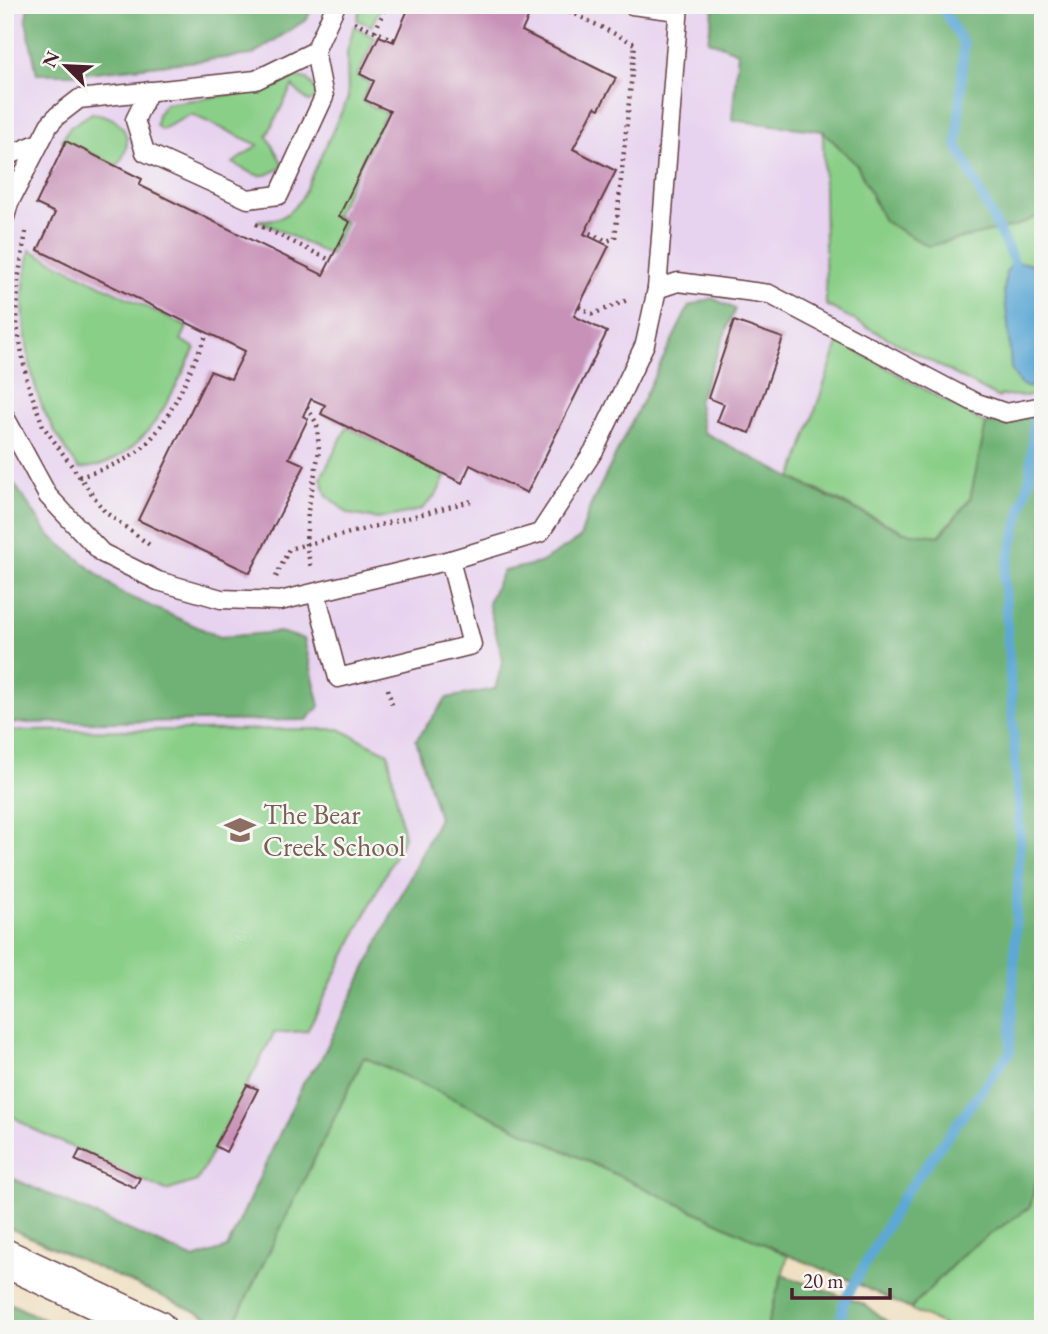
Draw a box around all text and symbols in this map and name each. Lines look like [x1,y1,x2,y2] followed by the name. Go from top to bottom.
[32,32,102,102] north arrow
[36,47,66,71] text: N
[263,796,406,864] place label: The Bear Creek School
[223,813,257,847] school or university icon: The Bear Creek School
[792,1257,890,1301] scale bar
[803,1267,844,1294] text: 20 m

